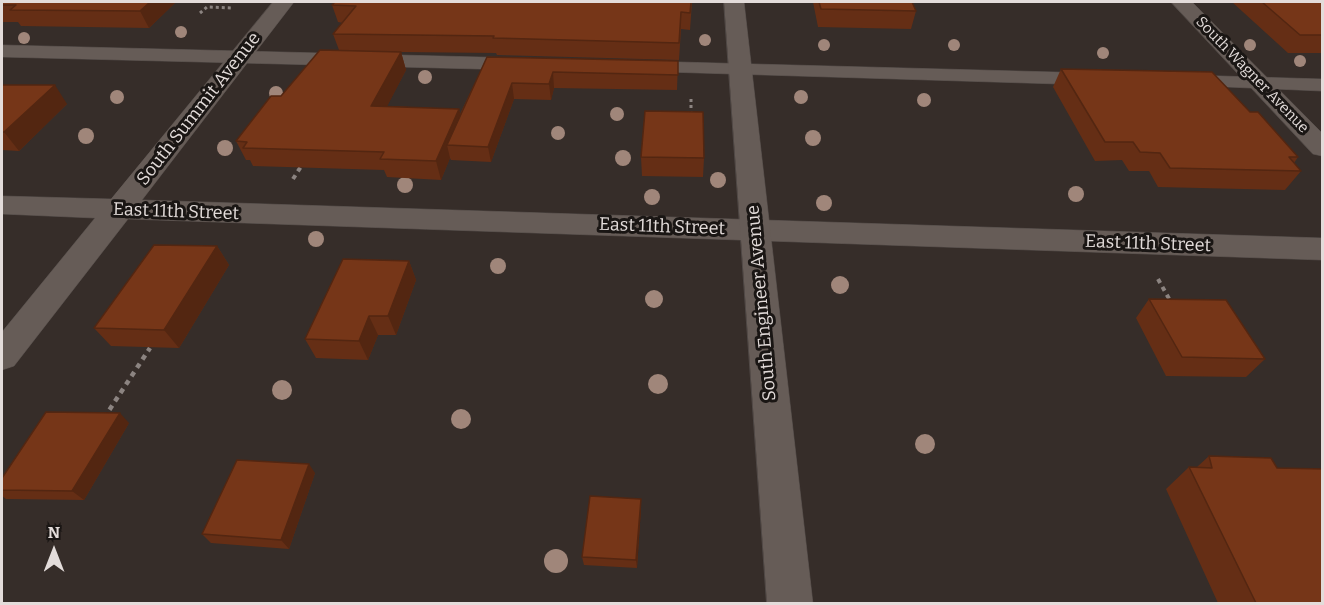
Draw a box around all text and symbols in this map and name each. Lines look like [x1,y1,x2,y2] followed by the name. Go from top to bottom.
[1192,13,1312,137] street label: South Wagner Avenue
[133,28,265,190] street label: South Summit Avenue
[113,199,239,225] street label: East 11th Street
[743,204,781,402] street label: South Engineer Avenue
[599,214,725,240] street label: East 11th Street
[1085,231,1211,257] street label: East 11th Street
[24,521,84,581] north arrow
[48,523,60,542] text: N

